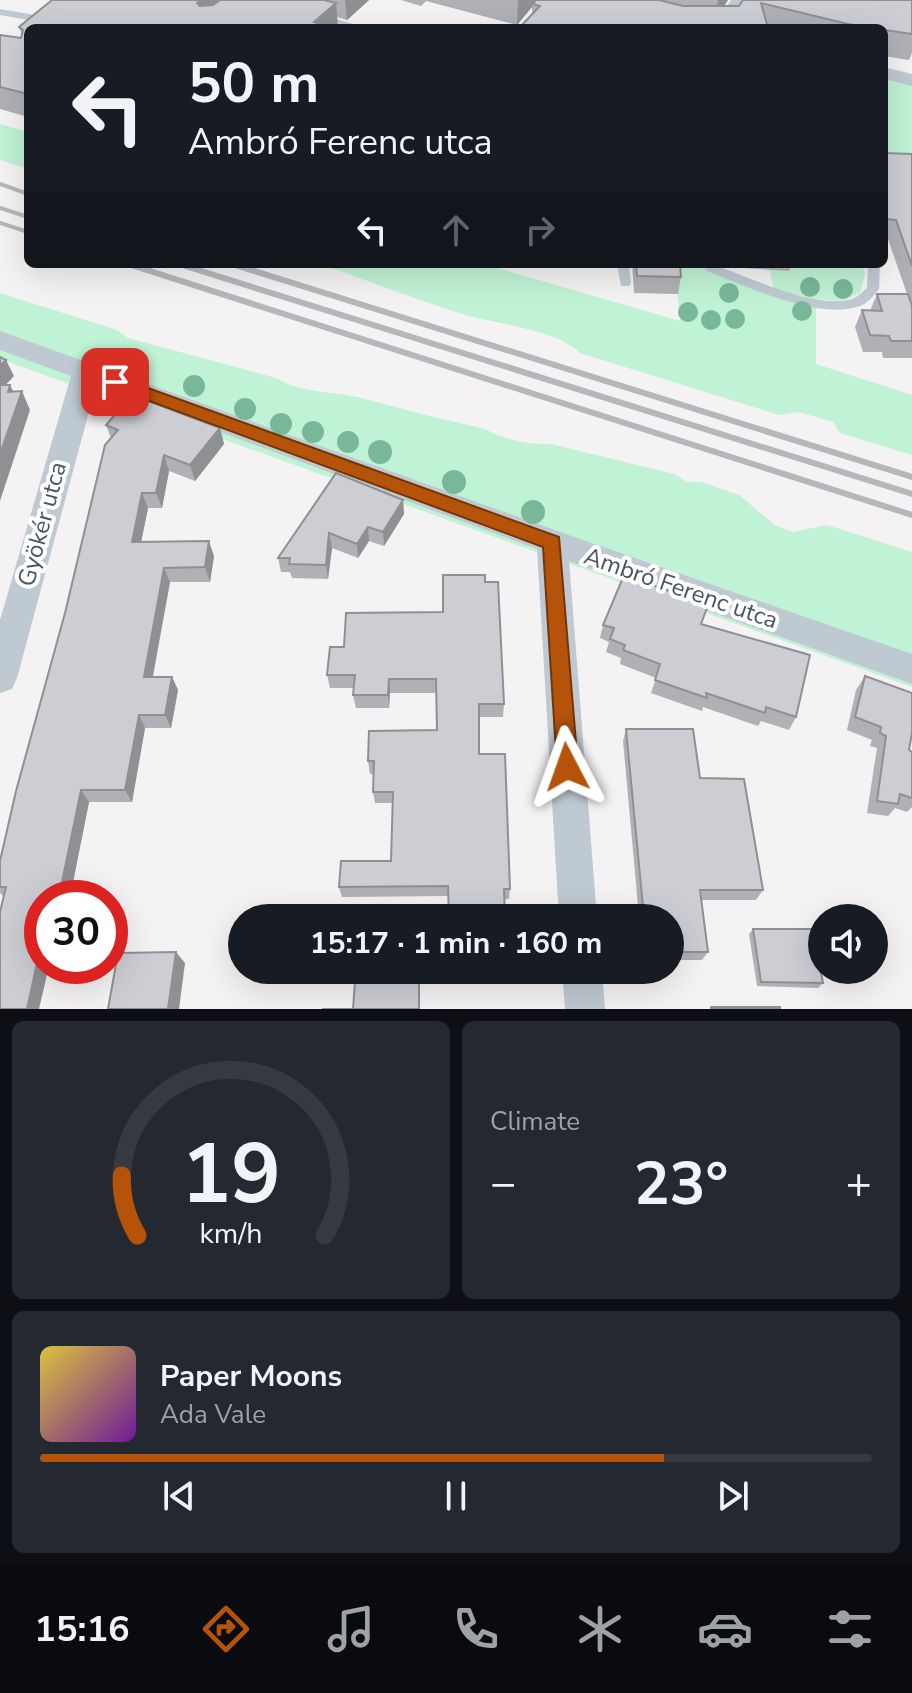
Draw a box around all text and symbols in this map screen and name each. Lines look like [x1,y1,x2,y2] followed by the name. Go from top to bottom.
[188,45,319,122] text: 50 m
[56,56,160,160] icon: left
[188,118,493,167] text: Ambró Ferenc utca
[350,208,394,252] icon: left
[434,208,478,252] icon: ahead
[518,208,562,252] icon: right
[81,348,149,416] pin
[93,360,137,404] icon: arrive
[10,458,74,590] street label: Gyökér utca
[580,540,782,636] street label: Ambró Ferenc utca
[525,725,609,809] position arrow
[24,880,128,984] speed limit sign: 30
[808,904,888,984] map controls
[808,904,888,984] button: sound
[310,923,602,964] text: 15:17 · 1 min · 160 m
[490,1104,580,1139] text: Climate
[181,1118,281,1231] text: 19
[634,1143,728,1225] text: 23°
[490,1154,516,1214] text: −
[846,1154,872,1214] text: +
[200,1214,262,1253] text: km/h
[160,1356,342,1397] text: Paper Moons
[160,1397,266,1432] text: Ada Vale
[157,1474,201,1518] icon: previous
[434,1474,478,1518] icon: pause
[711,1474,755,1518] icon: next
[198,1601,254,1657] icon: directions
[323,1601,379,1657] icon: music
[448,1601,504,1657] icon: phone
[572,1601,628,1657] icon: climate
[697,1601,753,1657] icon: car
[822,1601,878,1657] icon: filters
[34,1605,130,1654] text: 15:16

